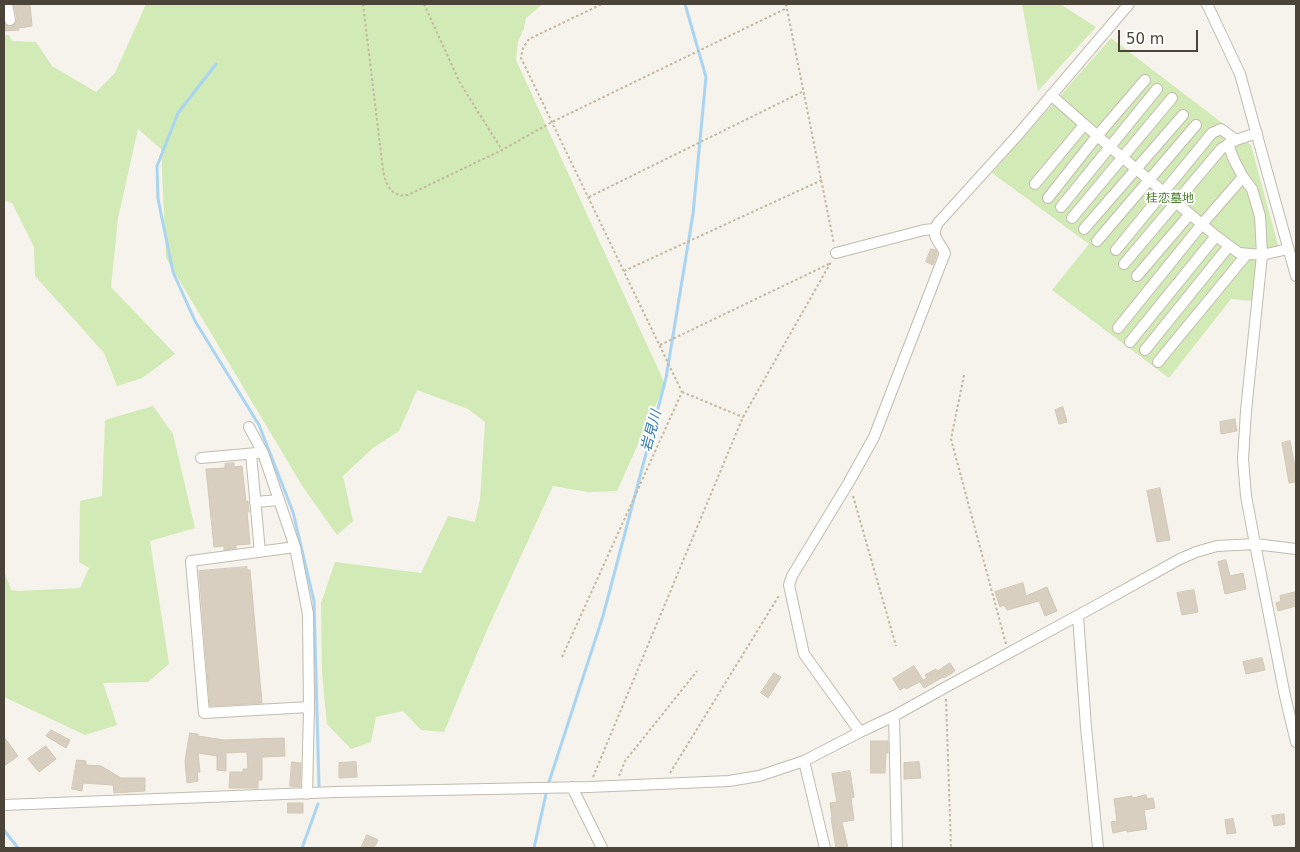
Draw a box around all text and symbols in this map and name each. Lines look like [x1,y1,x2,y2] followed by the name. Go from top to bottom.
[1120,20,1200,52] scale bar
[1126,30,1164,48] text: 50 m
[1146,192,1194,206] park label: 桂恋墓地
[638,409,666,453] water label: 岩見川

